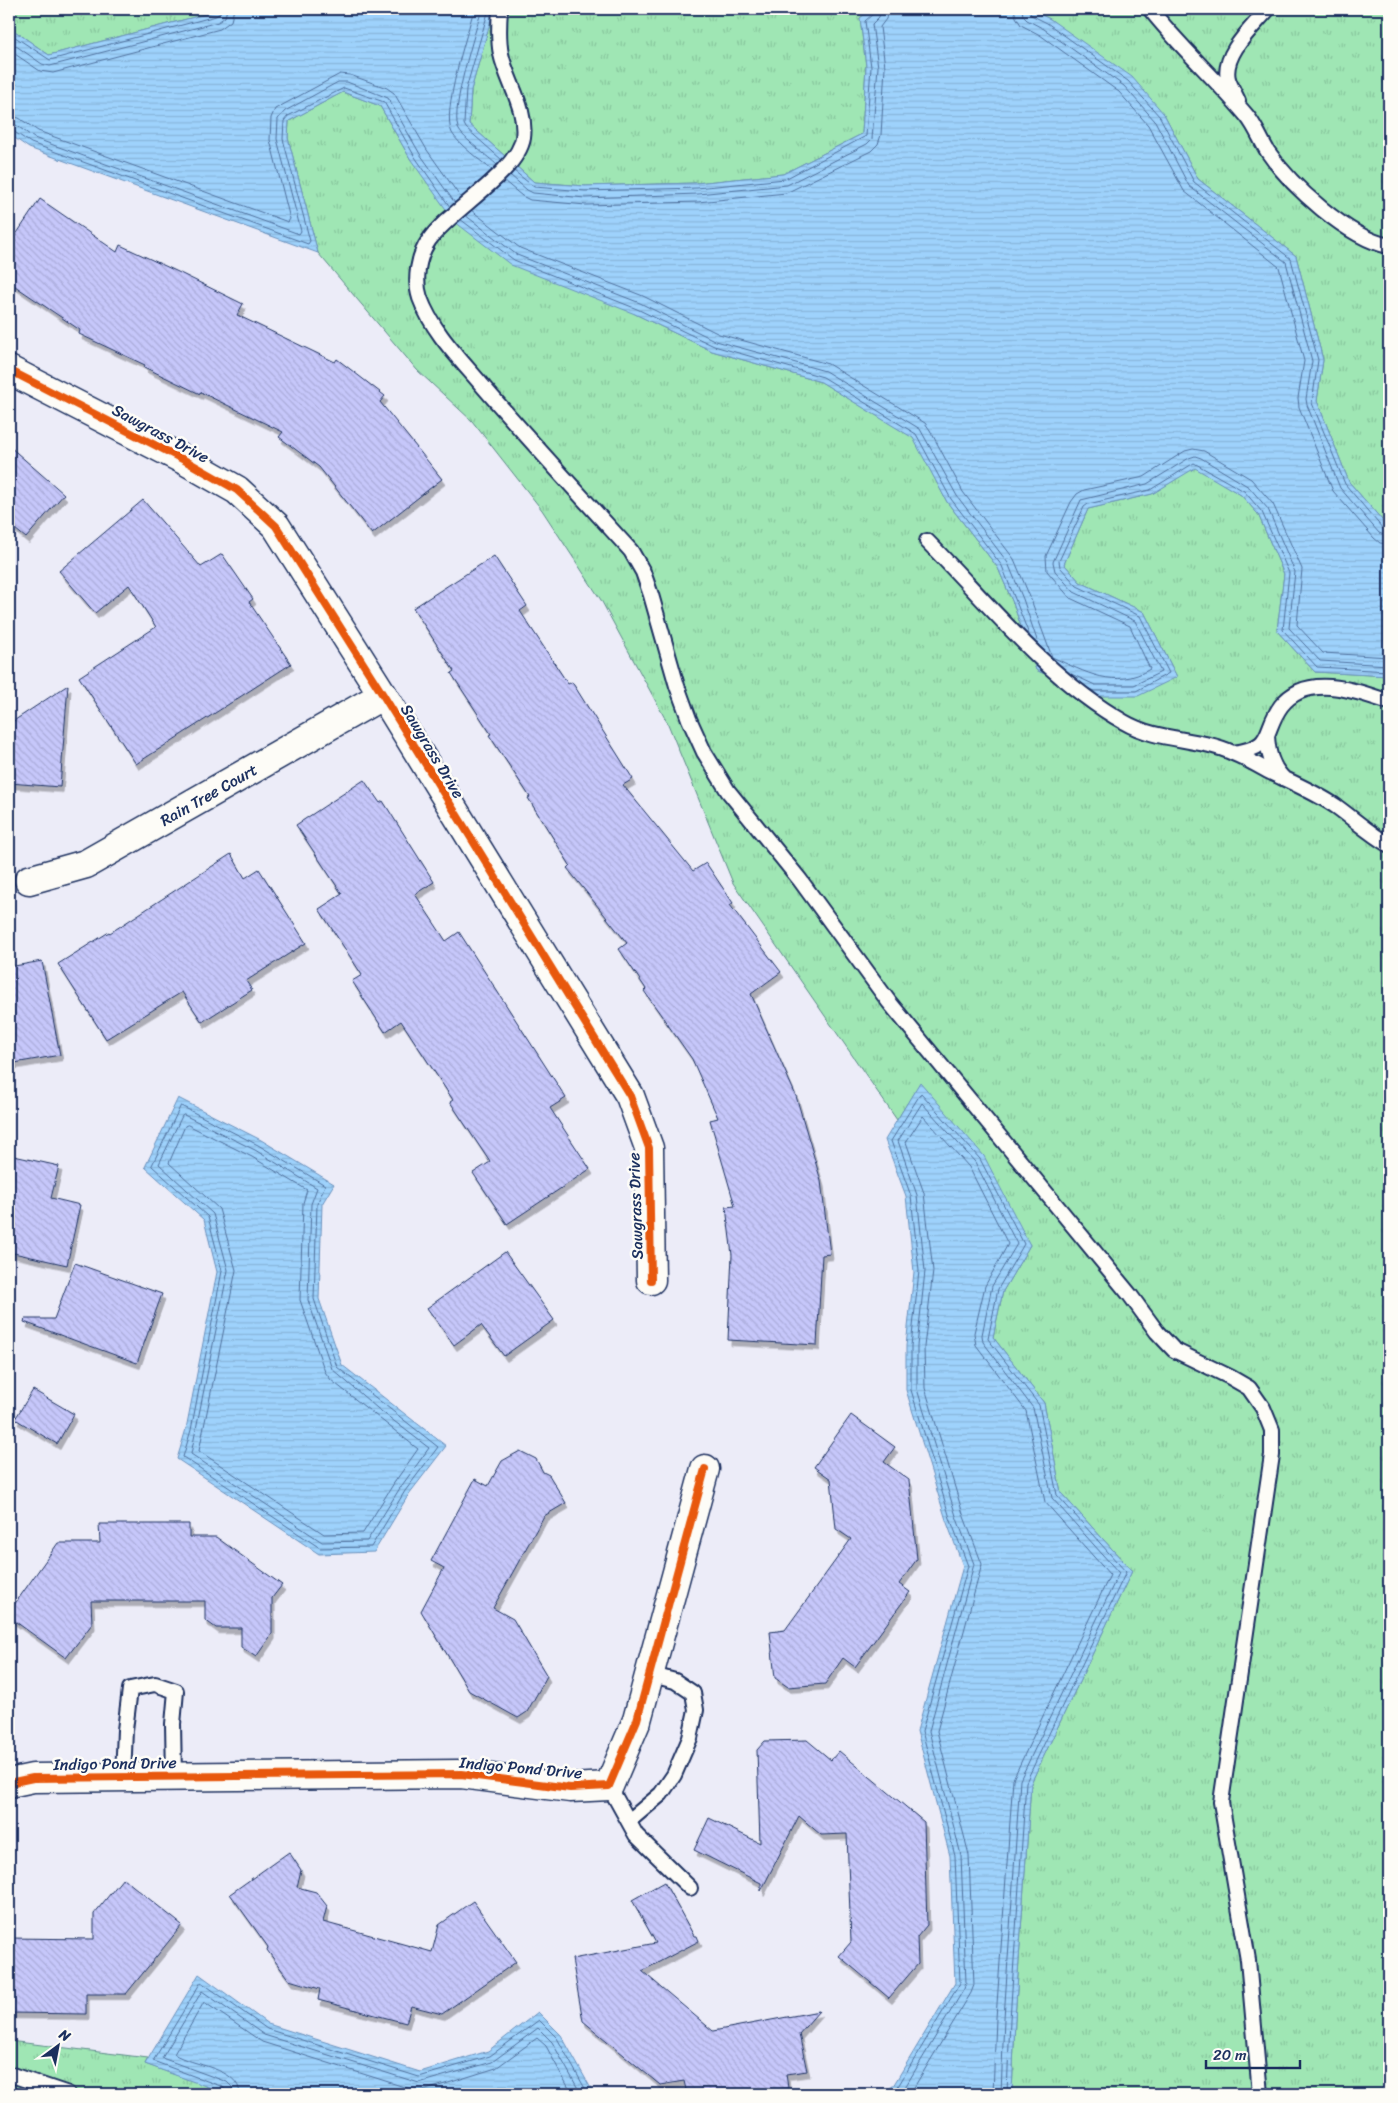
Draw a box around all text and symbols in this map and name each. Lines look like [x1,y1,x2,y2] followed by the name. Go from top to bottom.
[107,396,215,471] street label: Sawgrass Drive
[393,698,473,805] street label: Sawgrass Drive
[154,755,263,834] street label: Rain Tree Court
[619,1152,652,1260] street label: Sawgrass Drive
[52,1748,177,1779] street label: Indigo Pond Drive
[457,1748,584,1787] street label: Indigo Pond Drive
[32,2020,82,2070] north arrow
[53,2022,76,2049] text: N
[1206,2038,1299,2070] scale bar
[1213,2042,1247,2068] text: 20 m

